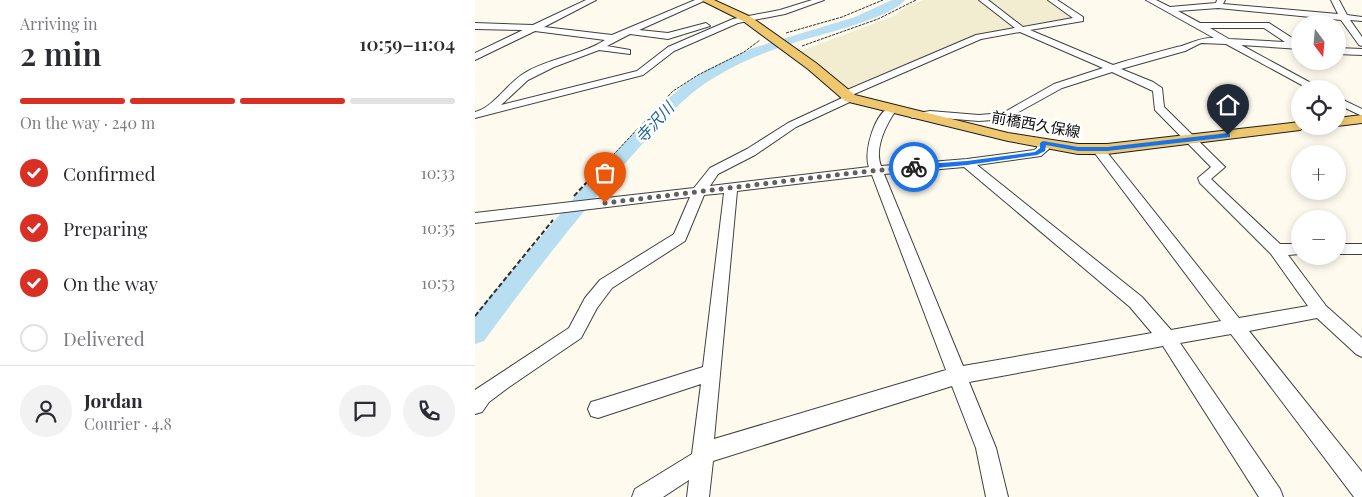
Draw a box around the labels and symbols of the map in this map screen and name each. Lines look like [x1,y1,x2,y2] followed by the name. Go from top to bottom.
[1291,15,1346,70] north arrow
[1207,84,1249,135] pin
[630,96,679,147] water label: 寺沢川
[990,106,1082,142] street label: 前橋西久保線
[889,142,939,192] courier
[584,152,626,203] pin

